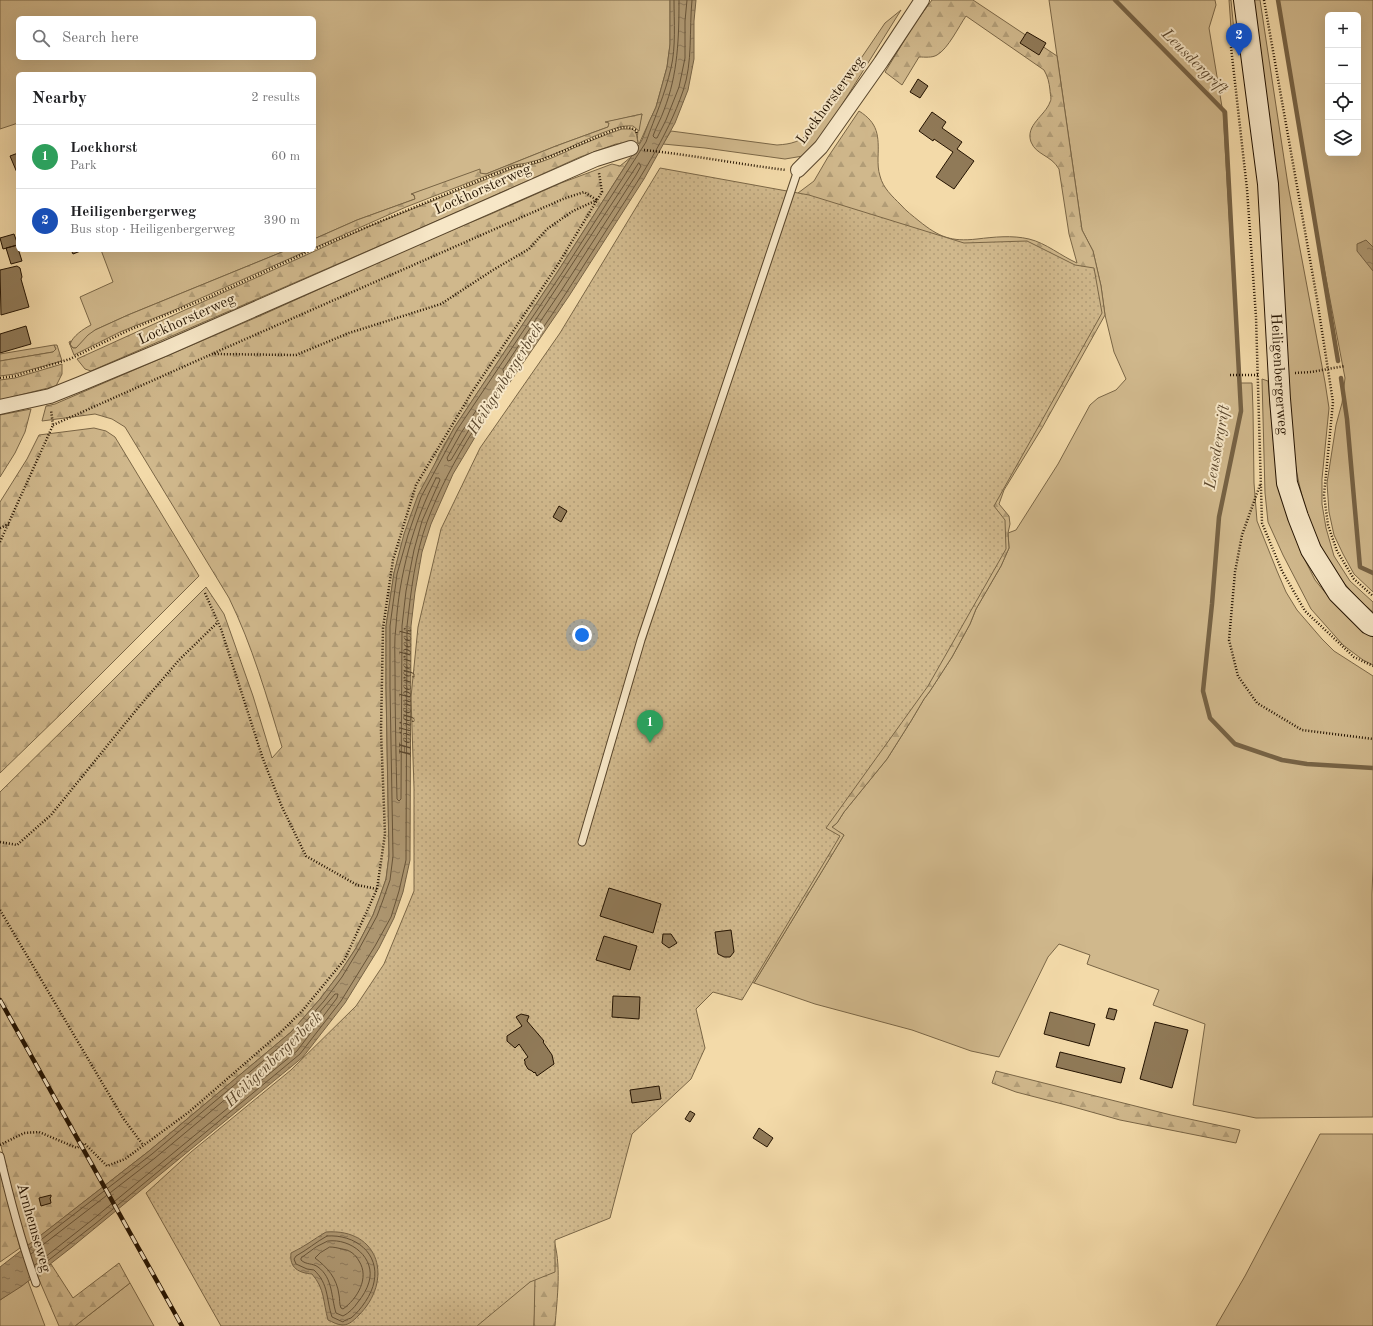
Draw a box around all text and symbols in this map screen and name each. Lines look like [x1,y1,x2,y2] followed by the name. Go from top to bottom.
[1325,12,1361,156] map controls
[1325,12,1361,48] button: +
[16,16,316,60] search box
[1226,23,1252,56] pin: 2
[1157,25,1230,98] water label: Leusdergrift
[30,27,52,49] icon: search
[62,31,139,46] text: Search here
[1325,48,1361,84] button: −
[794,54,868,148] street label: Lockhorsterweg
[1325,84,1361,120] button: locate
[32,90,87,107] text: Nearby
[251,91,300,104] text: 2 results
[1325,120,1361,156] button: layers
[70,141,137,156] text: Lockhorst
[41,150,49,163] text: 1
[271,150,300,163] text: 60 m
[70,159,97,172] text: Park
[432,162,534,218] street label: Lockhorsterweg
[70,205,196,220] text: Heiligenbergerweg
[41,214,49,227] text: 2
[263,214,300,227] text: 390 m
[70,223,235,236] text: Bus stop · Heiligenbergerweg
[136,292,238,348] street label: Lockhorsterweg
[1268,313,1290,436] street label: Heiligenbergerweg
[465,320,547,439] water label: Heiligenbergerbeek
[1203,403,1233,491] water label: Leusdergrift
[572,625,592,645] your location
[398,627,415,757] water label: Heiligenbergerbeek
[637,710,663,743] pin: 1
[221,1009,326,1111] water label: Heiligenbergerbeek
[13,1182,53,1274] street label: Arnhemseweg

